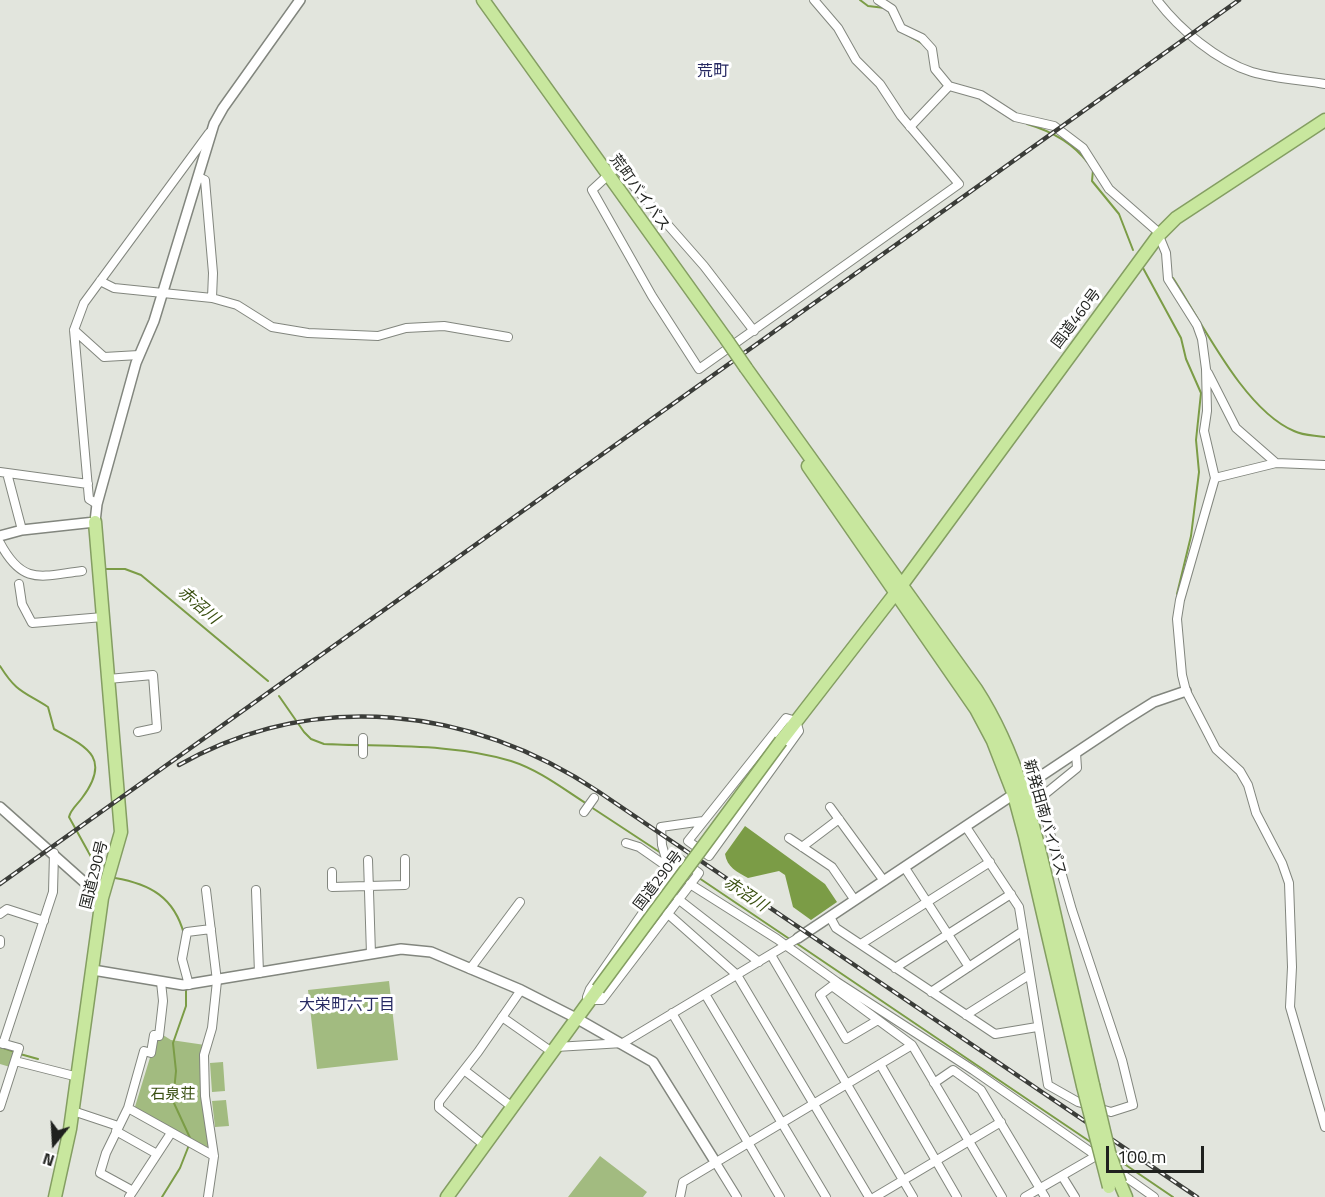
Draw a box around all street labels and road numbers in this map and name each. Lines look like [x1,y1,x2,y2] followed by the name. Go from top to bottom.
[605,151,673,235] street label: 荒町バイパス
[1049,286,1105,352] street label: 国道460号
[1019,758,1069,878] street label: 新発田南バイパス
[78,839,112,911] street label: 国道290号
[631,848,687,914] street label: 国道290号

